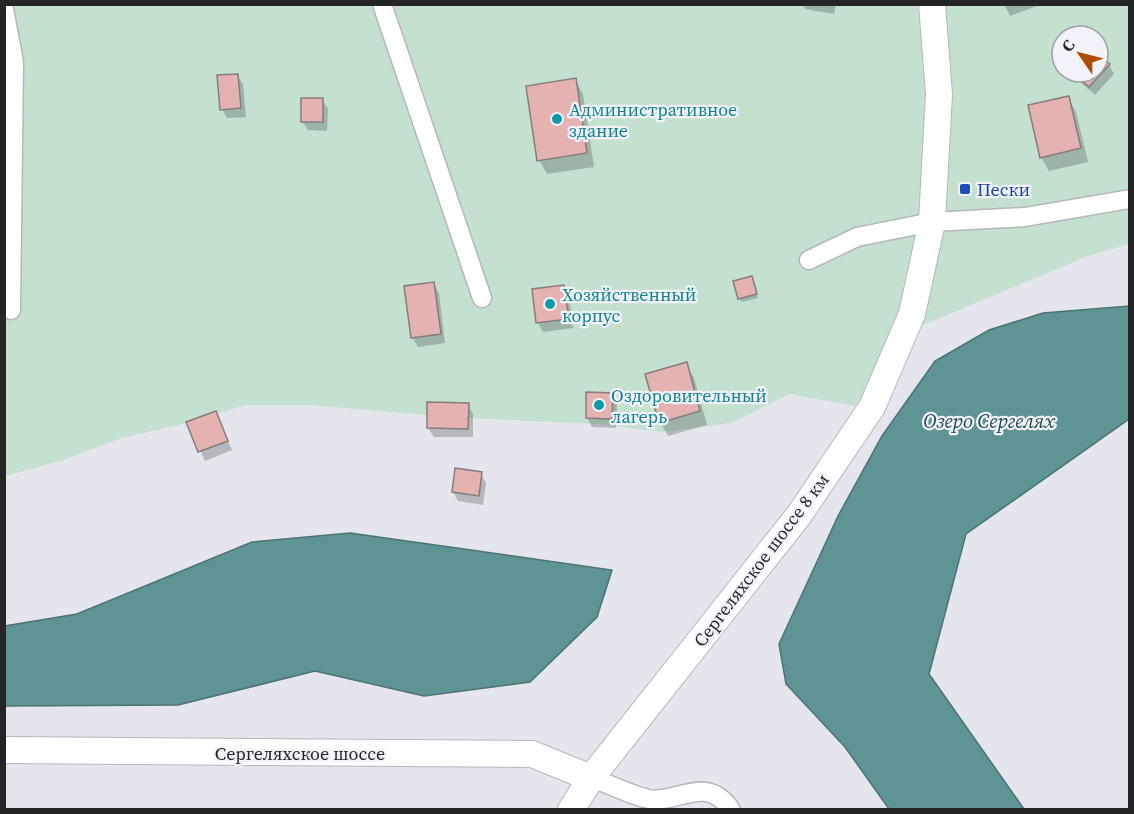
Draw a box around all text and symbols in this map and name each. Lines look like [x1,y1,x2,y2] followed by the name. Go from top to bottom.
[1050,24,1110,84] north arrow
[1056,35,1080,56] text: С
[569,97,737,143] place label: Административное здание
[550,112,564,126] marker: Административное здание
[977,177,1030,202] place label: Пески
[958,182,972,196] marker: Пески
[562,282,696,328] place label: Хозяйственный корпус
[543,297,557,311] marker: Хозяйственный корпус
[611,383,767,429] place label: Оздоровительный лагерь
[592,398,606,412] marker: Оздоровительный лагерь
[923,407,1055,435] water label: Озеро Сергелях
[688,468,834,652] street label: Сергеляхское шоссе 8 км
[215,741,385,766] street label: Сергеляхское шоссе

